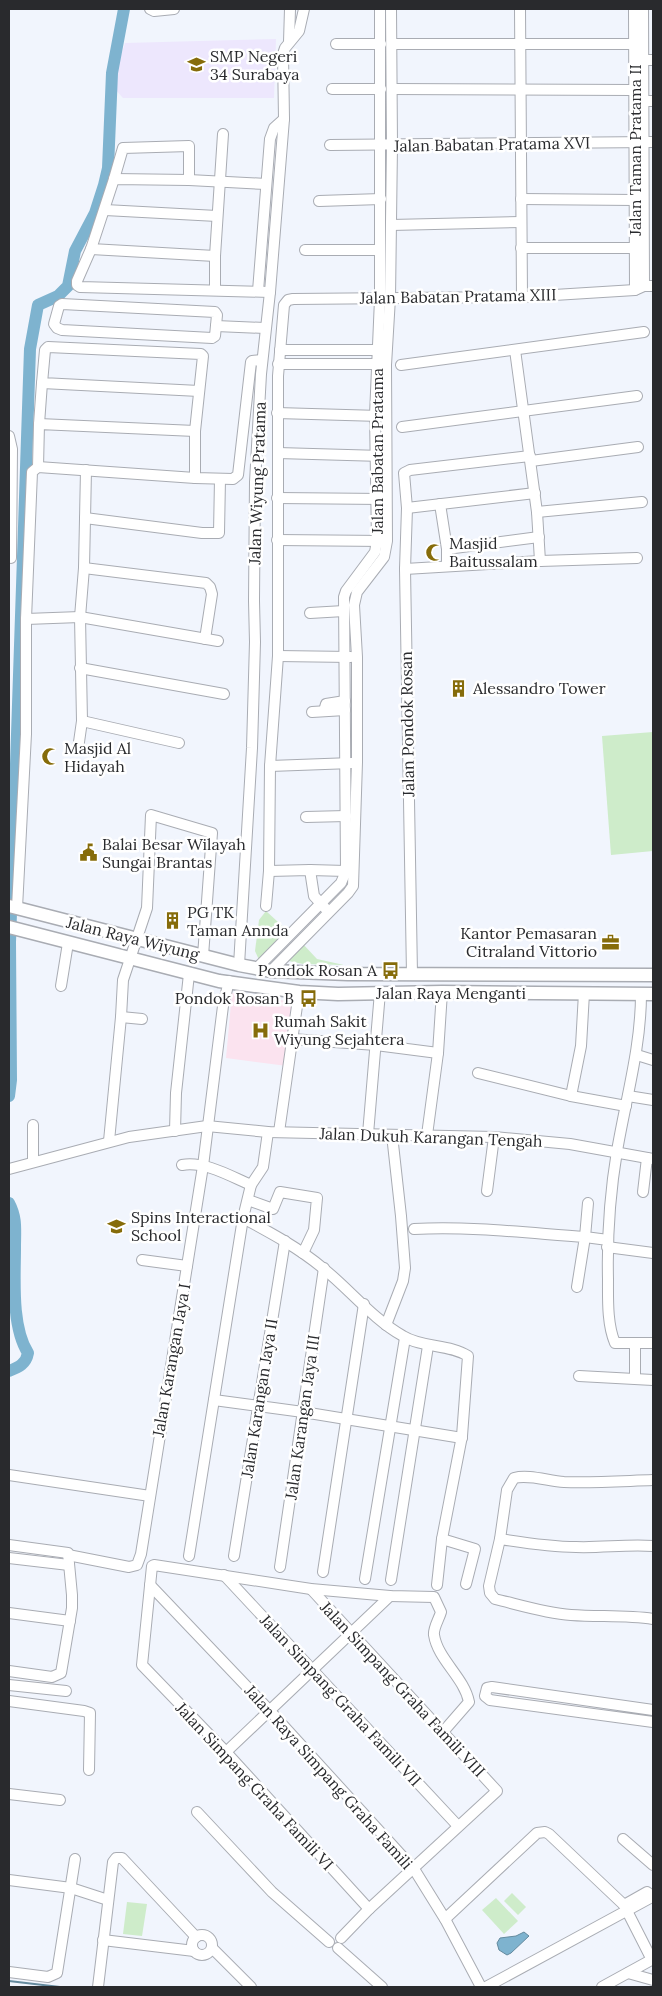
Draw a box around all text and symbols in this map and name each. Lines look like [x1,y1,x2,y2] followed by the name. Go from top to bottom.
[210,46,300,84] place label: SMP Negeri 34 Surabaya
[186,55,206,75] school or university icon: SMP Negeri 34 Surabaya
[625,64,645,237] street label: Jalan Taman Pratama II
[392,132,591,156] street label: Jalan Babatan Pratama XVI
[358,284,557,308] street label: Jalan Babatan Pratama XIII
[367,368,387,535] street label: Jalan Babatan Pratama
[244,401,270,566] street label: Jalan Wiyung Pratama
[449,533,538,571] place label: Masjid Baitussalam
[425,542,445,562] mosque icon: Masjid Baitussalam
[396,651,418,798] street label: Jalan Pondok Rosan
[449,678,469,698] building icon: Alessandro Tower
[472,678,606,698] place label: Alessandro Tower
[64,738,131,776] place label: Masjid Al Hidayah
[40,747,60,767] mosque icon: Masjid Al Hidayah
[102,834,246,872] place label: Balai Besar Wilayah Sungai Brantas
[78,843,98,863] public building icon: Balai Besar Wilayah Sungai Brantas
[187,902,289,940] place label: PG TK Taman Annda
[163,911,183,931] building icon: PG TK Taman Annda
[64,912,203,964] street label: Jalan Raya Wiyung
[460,923,597,961] place label: Kantor Pemasaran Citraland Vittorio
[601,932,621,952] office icon: Kantor Pemasaran Citraland Vittorio
[258,960,378,980] place label: Pondok Rosan A
[381,960,401,980] bus stop icon: Pondok Rosan A
[375,983,526,1003] street label: Jalan Raya Menganti
[175,988,294,1008] place label: Pondok Rosan B
[298,988,318,1008] bus stop icon: Pondok Rosan B
[274,1011,404,1049] place label: Rumah Sakit Wiyung Sejahtera
[250,1020,270,1040] hospital icon: Rumah Sakit Wiyung Sejahtera
[318,1123,543,1151] street label: Jalan Dukuh Karangan Tengah
[131,1207,271,1245] place label: Spins Interactional School
[107,1216,127,1236] school or university icon: Spins Interactional School
[147,1282,194,1439] street label: Jalan Karangan Jaya I
[236,1317,281,1480] street label: Jalan Karangan Jaya II
[280,1333,323,1502] street label: Jalan Karangan Jaya III
[317,1597,489,1781] street label: Jalan Simpang Graha Famili VIII
[240,1680,417,1873] street label: Jalan Raya Simpang Graha Famili
[171,1697,338,1874] street label: Jalan Simpang Graha Famili VII
[172,1698,338,1874] street label: Jalan Simpang Graha Famili VI

